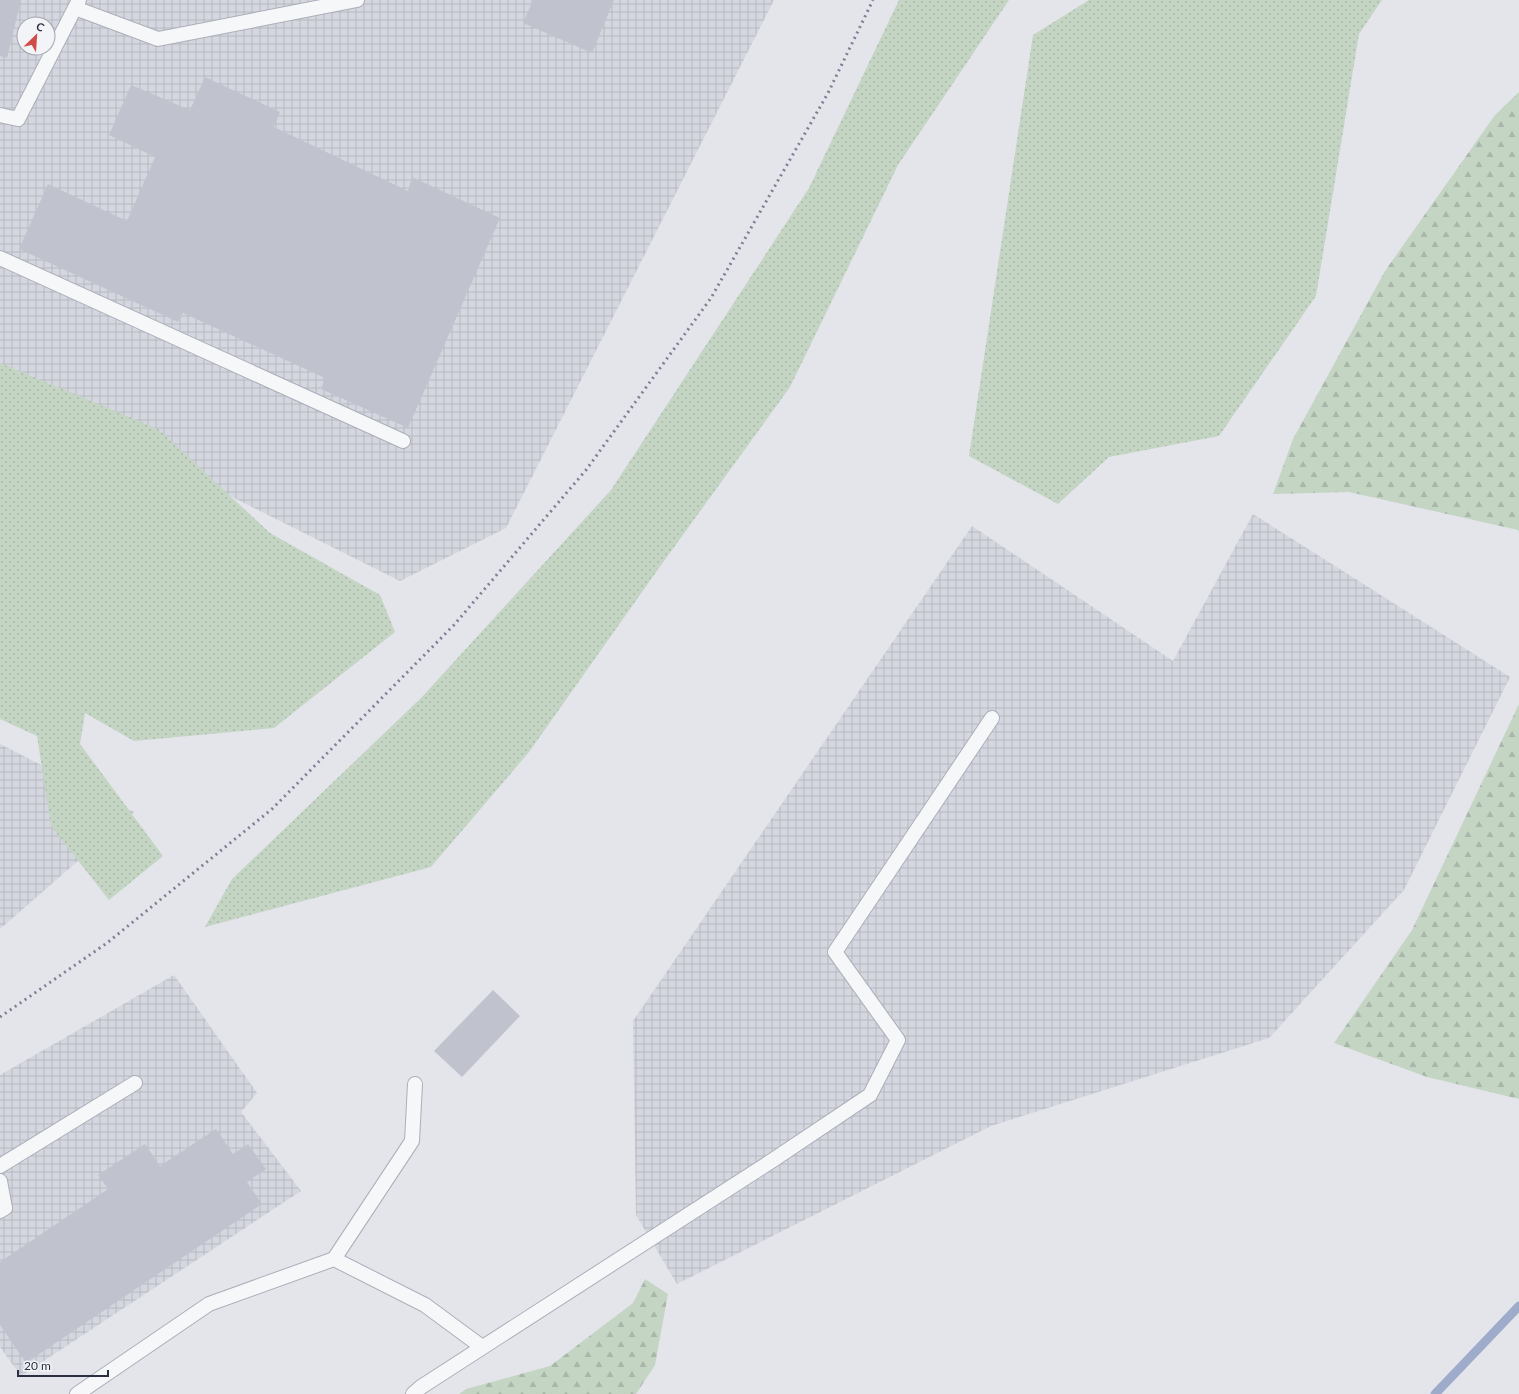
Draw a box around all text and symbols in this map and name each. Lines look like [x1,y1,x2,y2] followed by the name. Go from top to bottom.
[16,16,56,56] north arrow
[34,19,47,34] text: С
[18,1352,108,1378] scale bar
[24,1358,51,1373] text: 20 m

